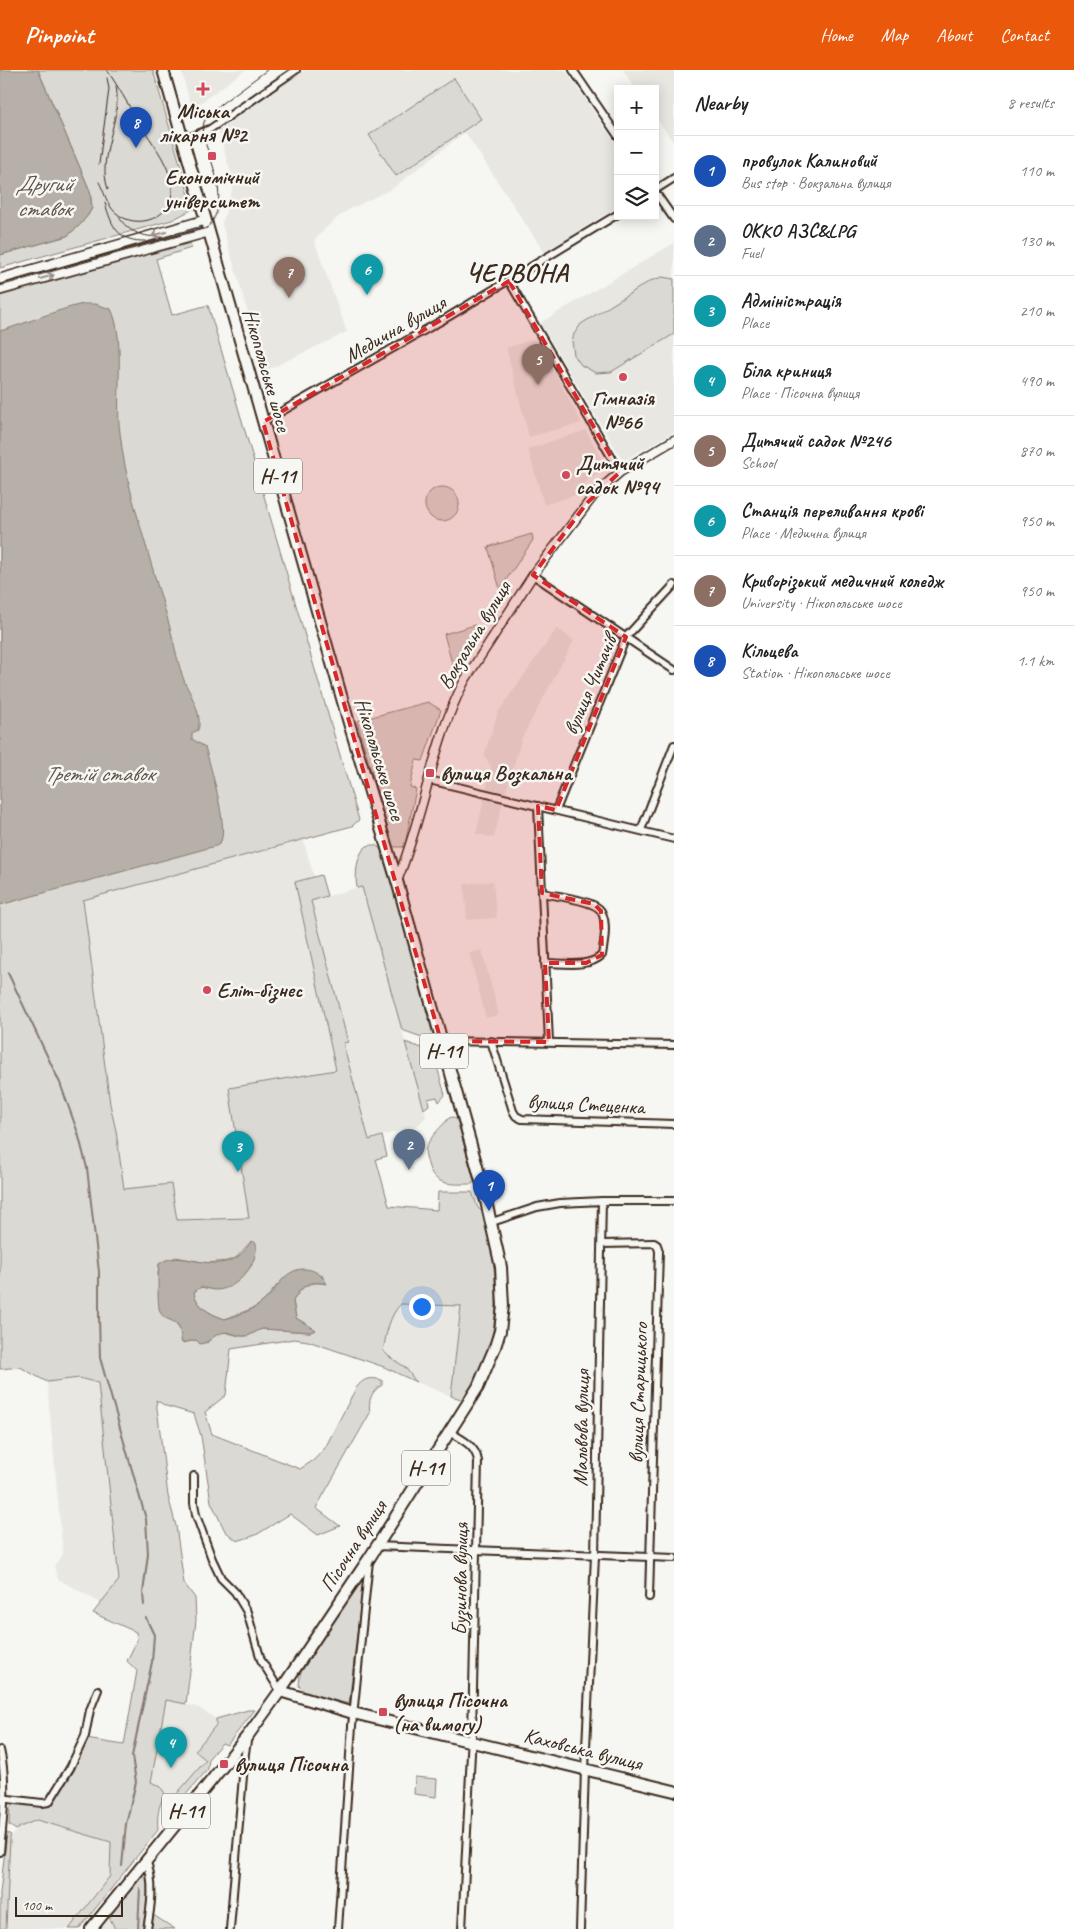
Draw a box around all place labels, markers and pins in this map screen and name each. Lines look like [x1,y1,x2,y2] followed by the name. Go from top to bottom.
[196,82,210,96] marker: Міська лікарня №2
[159,98,249,148] place label: Міська лікарня №2
[120,107,152,148] pin: 8
[206,150,218,162] marker: Економічний університет
[162,164,261,214] place label: Економічний університет
[351,254,383,295] pin: 6
[273,257,305,298] pin: 7
[522,344,554,385] pin: 5
[617,371,629,383] marker: Гімназія №66
[592,385,655,435] place label: Гімназія №66
[576,450,661,500] place label: Дитячий садок №94
[560,469,572,481] marker: Дитячий садок №94
[440,760,573,787] place label: вулиця Возкальна
[424,767,436,779] marker: вулиця Возкальна
[217,977,303,1004] place label: Еліт-бізнес
[201,984,213,996] marker: Еліт-бізнес
[393,1129,425,1170] pin: 2
[222,1131,254,1172] pin: 3
[473,1170,505,1211] pin: 1
[393,1687,509,1737] place label: вулиця Пісочна (на вимогу)
[377,1706,389,1718] marker: вулиця Пісочна (на вимогу)
[155,1727,187,1768] pin: 4
[234,1751,350,1777] place label: вулиця Пісочна
[218,1758,230,1770] marker: вулиця Пісочна

